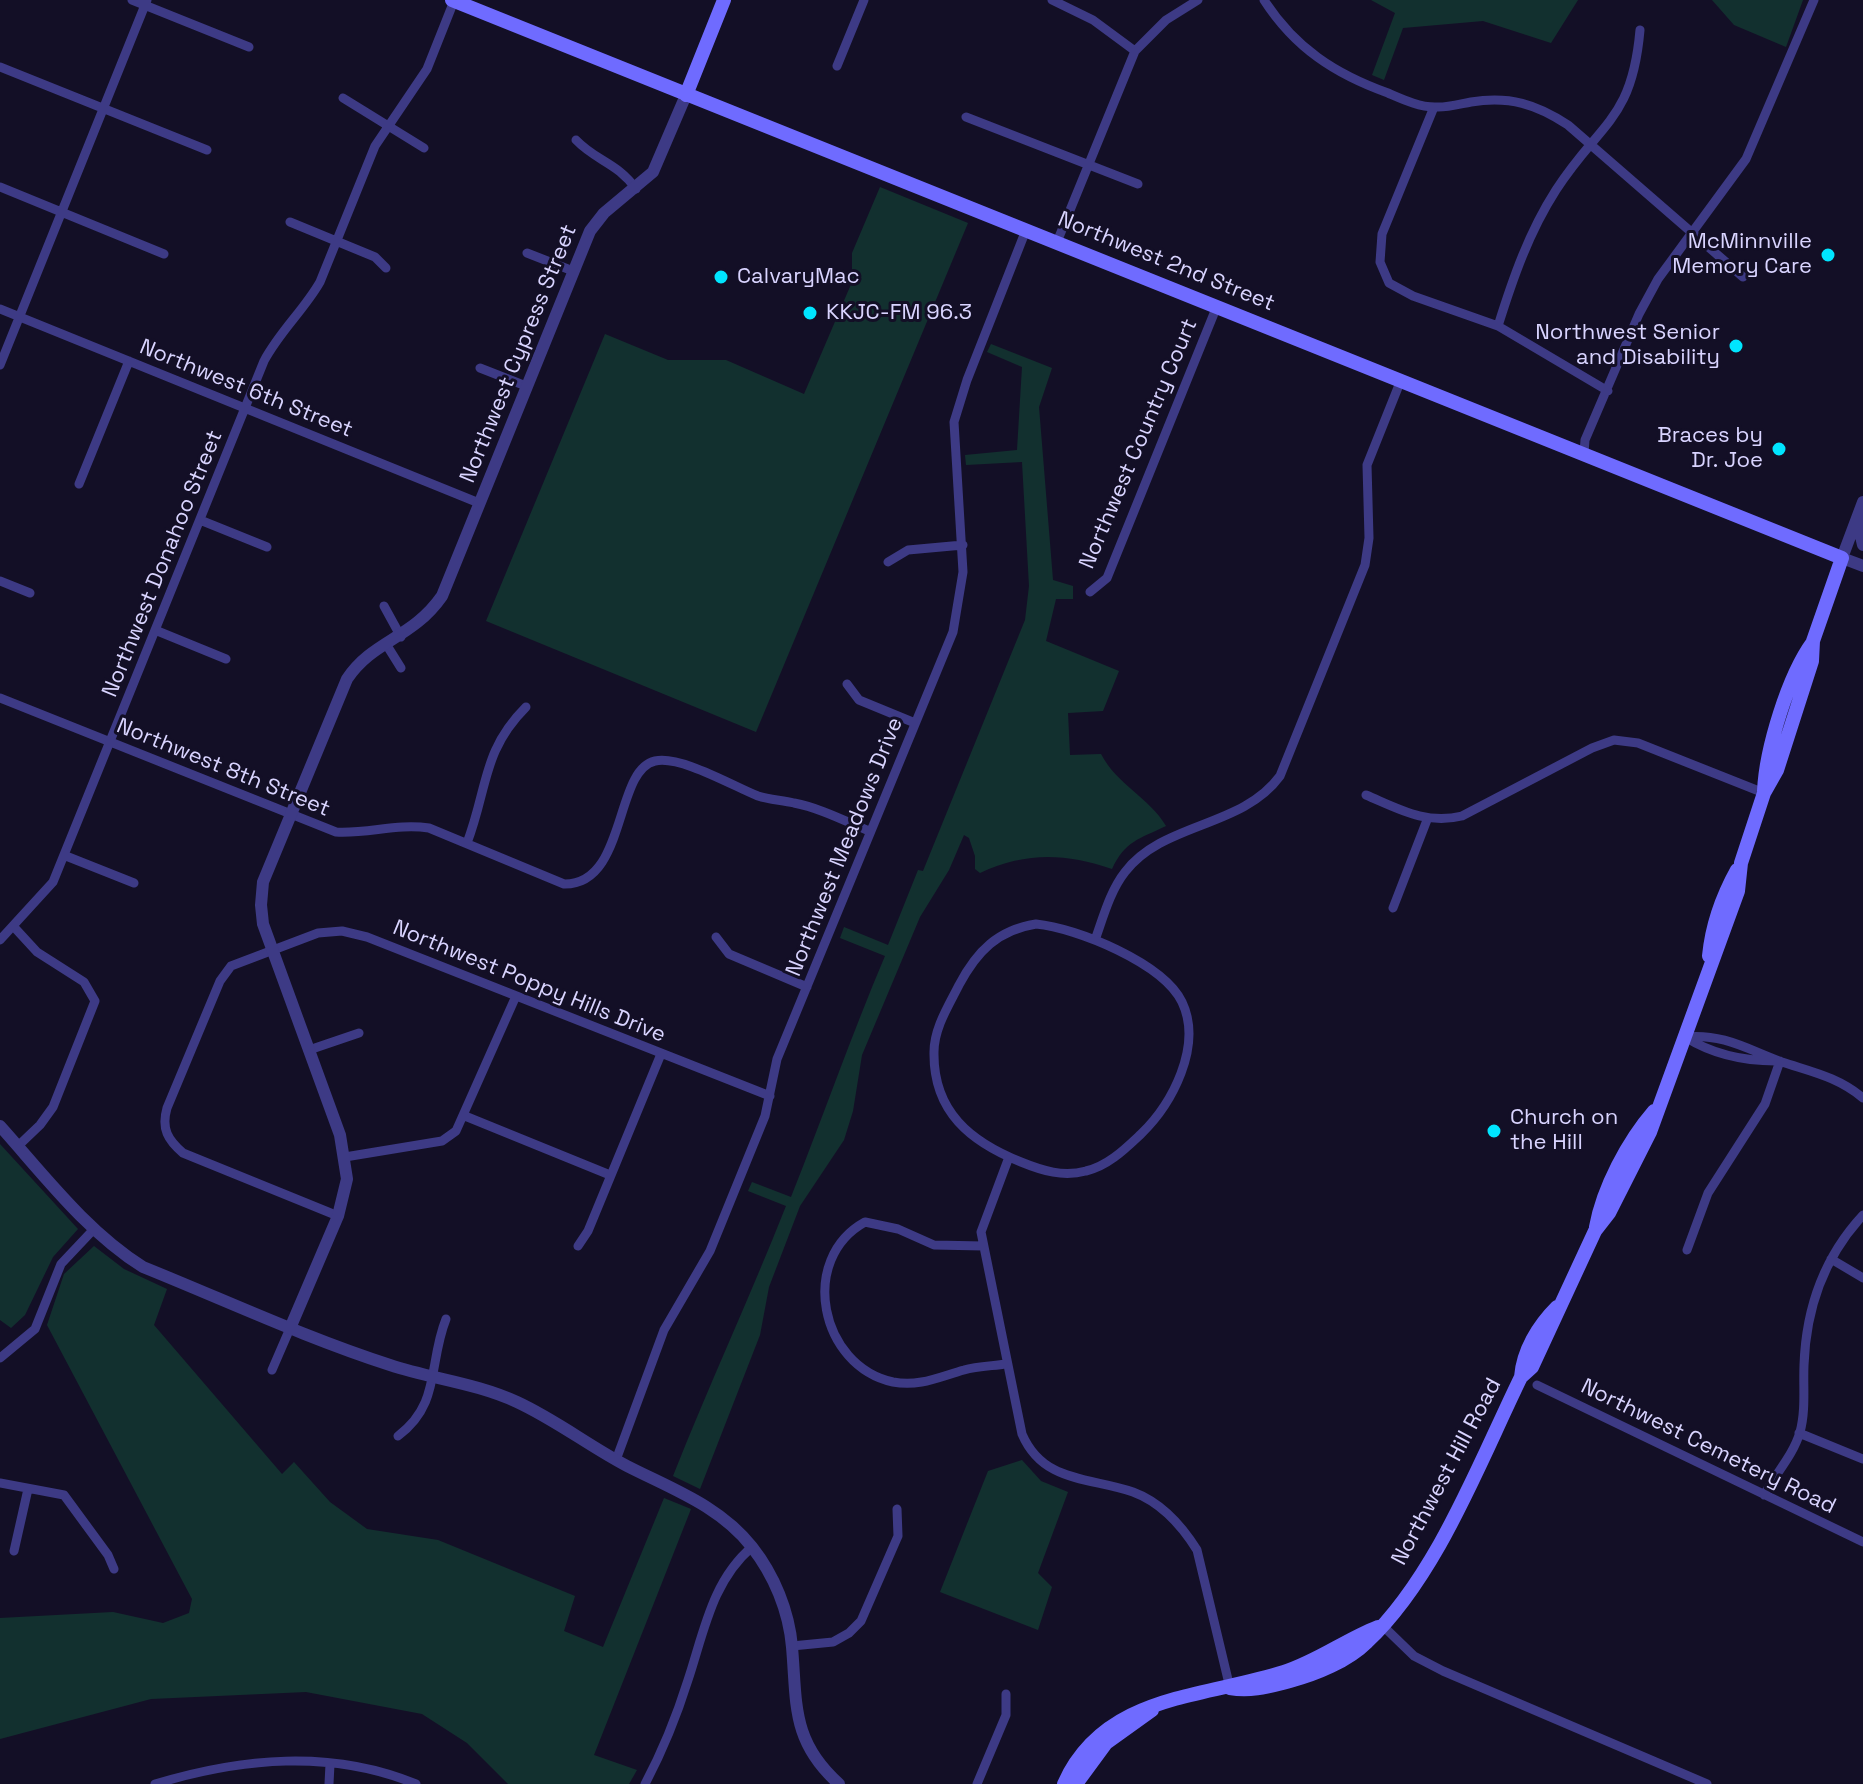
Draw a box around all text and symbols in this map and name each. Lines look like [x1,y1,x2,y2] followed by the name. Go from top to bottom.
[1054,206,1278,318] street label: Northwest 2nd Street
[455,221,583,487] street label: Northwest Cypress Street
[1672,229,1812,280] place label: McMinnville Memory Care
[1819,246,1837,264] marker: McMinnville Memory Care
[737,264,860,290] place label: CalvaryMac
[712,268,730,286] marker: CalvaryMac
[826,300,972,326] place label: KKJC-FM 96.3
[801,304,819,322] marker: KKJC-FM 96.3
[1074,315,1204,573] street label: Northwest Country Court
[1535,320,1720,372] place label: Northwest Senior and Disability
[136,334,356,444] street label: Northwest 6th Street
[1727,337,1745,355] marker: Northwest Senior and Disability
[1657,423,1763,474] place label: Braces by Dr. Joe
[97,427,229,701] street label: Northwest Donahoo Street
[1770,440,1788,458] marker: Braces by Dr. Joe
[112,713,334,823] street label: Northwest 8th Street
[781,714,909,980] street label: Northwest Meadows Drive
[389,915,669,1049] street label: Northwest Poppy Hills Drive
[1510,1105,1618,1156] place label: Church on the Hill
[1485,1122,1503,1140] marker: Church on the Hill
[1387,1374,1507,1570] street label: Northwest Hill Road
[1576,1374,1840,1520] street label: Northwest Cemetery Road

